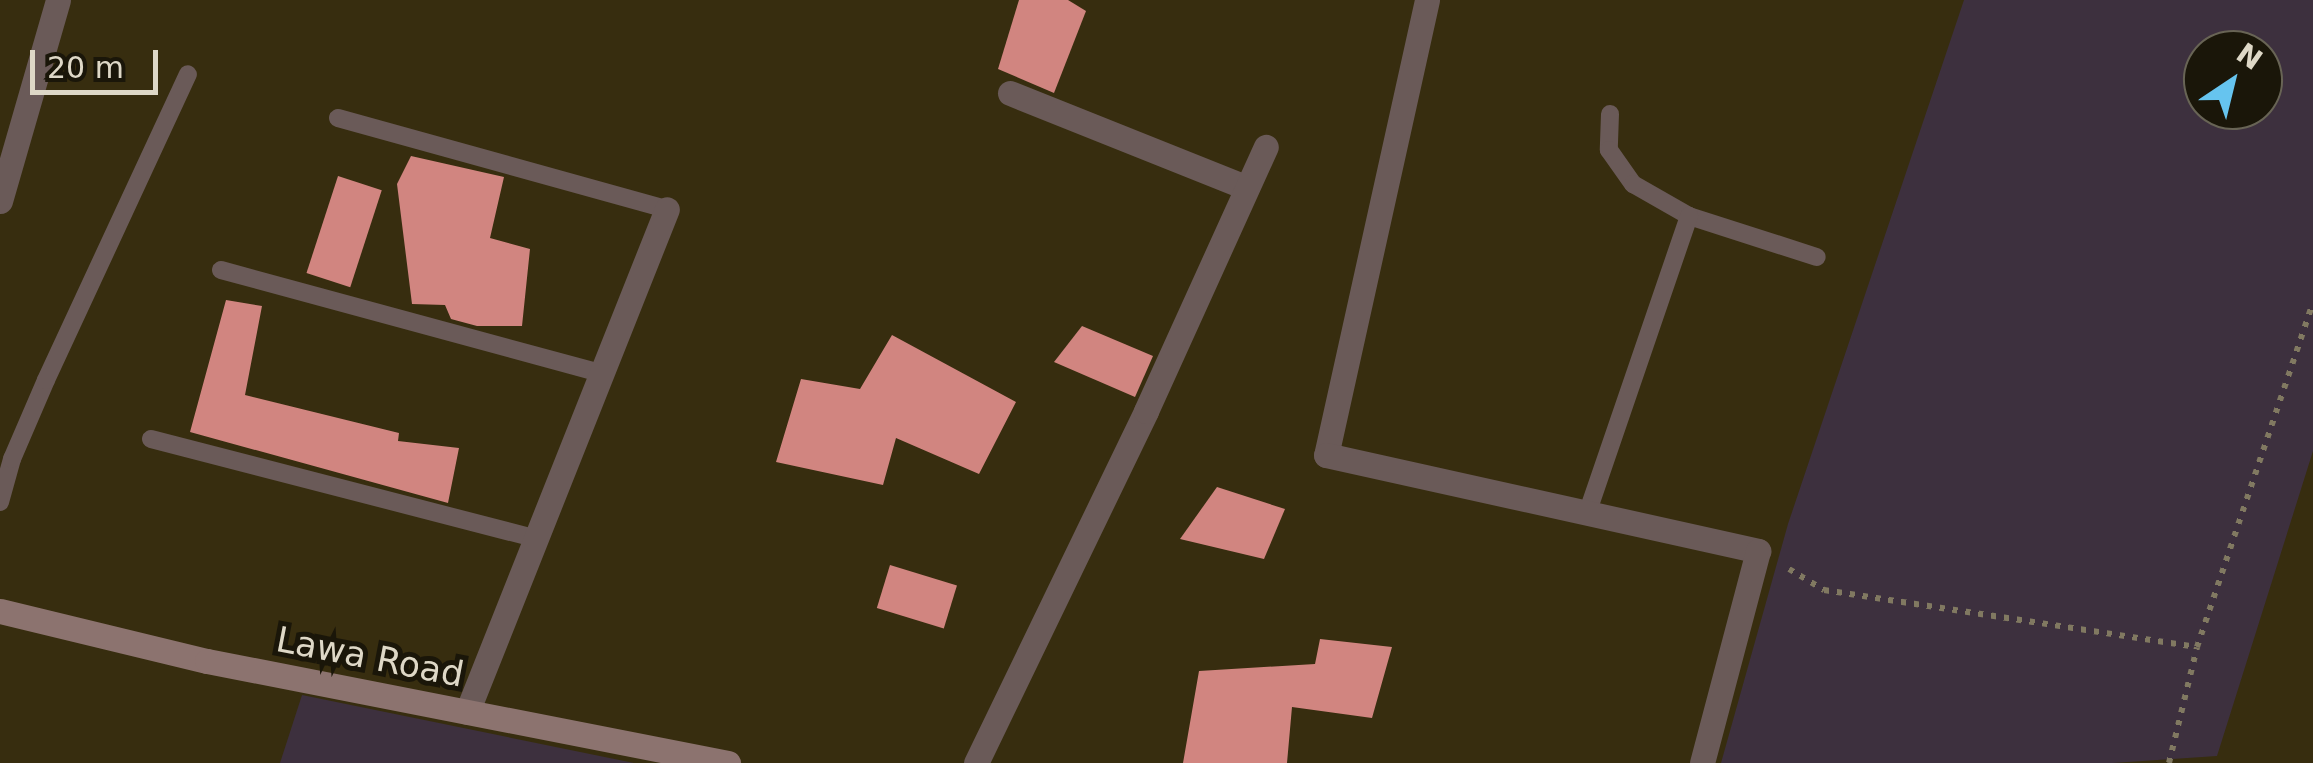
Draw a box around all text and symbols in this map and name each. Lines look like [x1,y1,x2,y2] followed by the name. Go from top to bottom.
[35,30,162,92] scale bar
[2183,30,2283,130] north arrow
[2230,36,2268,77] text: N
[47,50,124,85] text: 20 m
[273,618,467,696] street label: Lawa Road

